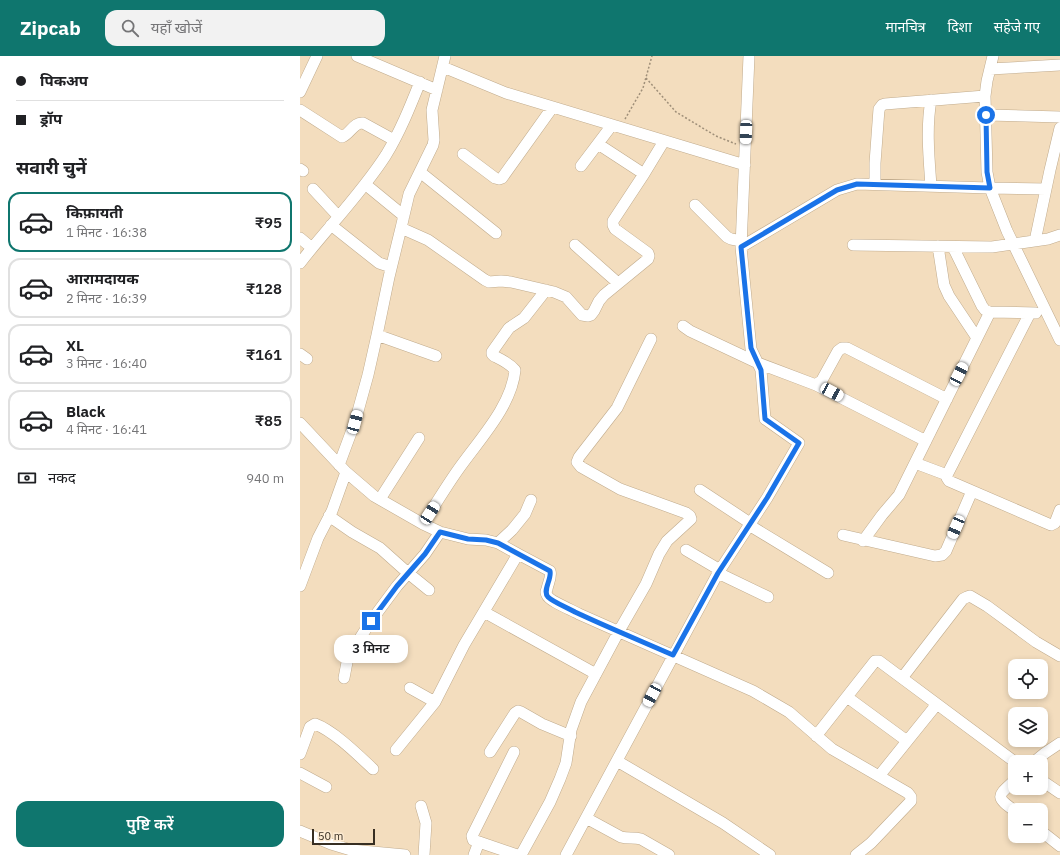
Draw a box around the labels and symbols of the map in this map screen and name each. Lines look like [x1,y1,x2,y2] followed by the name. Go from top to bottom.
[977,106,995,124] route start
[740,120,752,144] car
[948,361,970,387] car
[819,381,845,403] car
[346,409,364,435] car
[418,500,442,526] car
[946,514,966,540] car
[362,612,380,630] route end
[334,635,408,663] callout: 3 मिनट
[641,682,663,708] car
[312,827,375,846] scale bar

